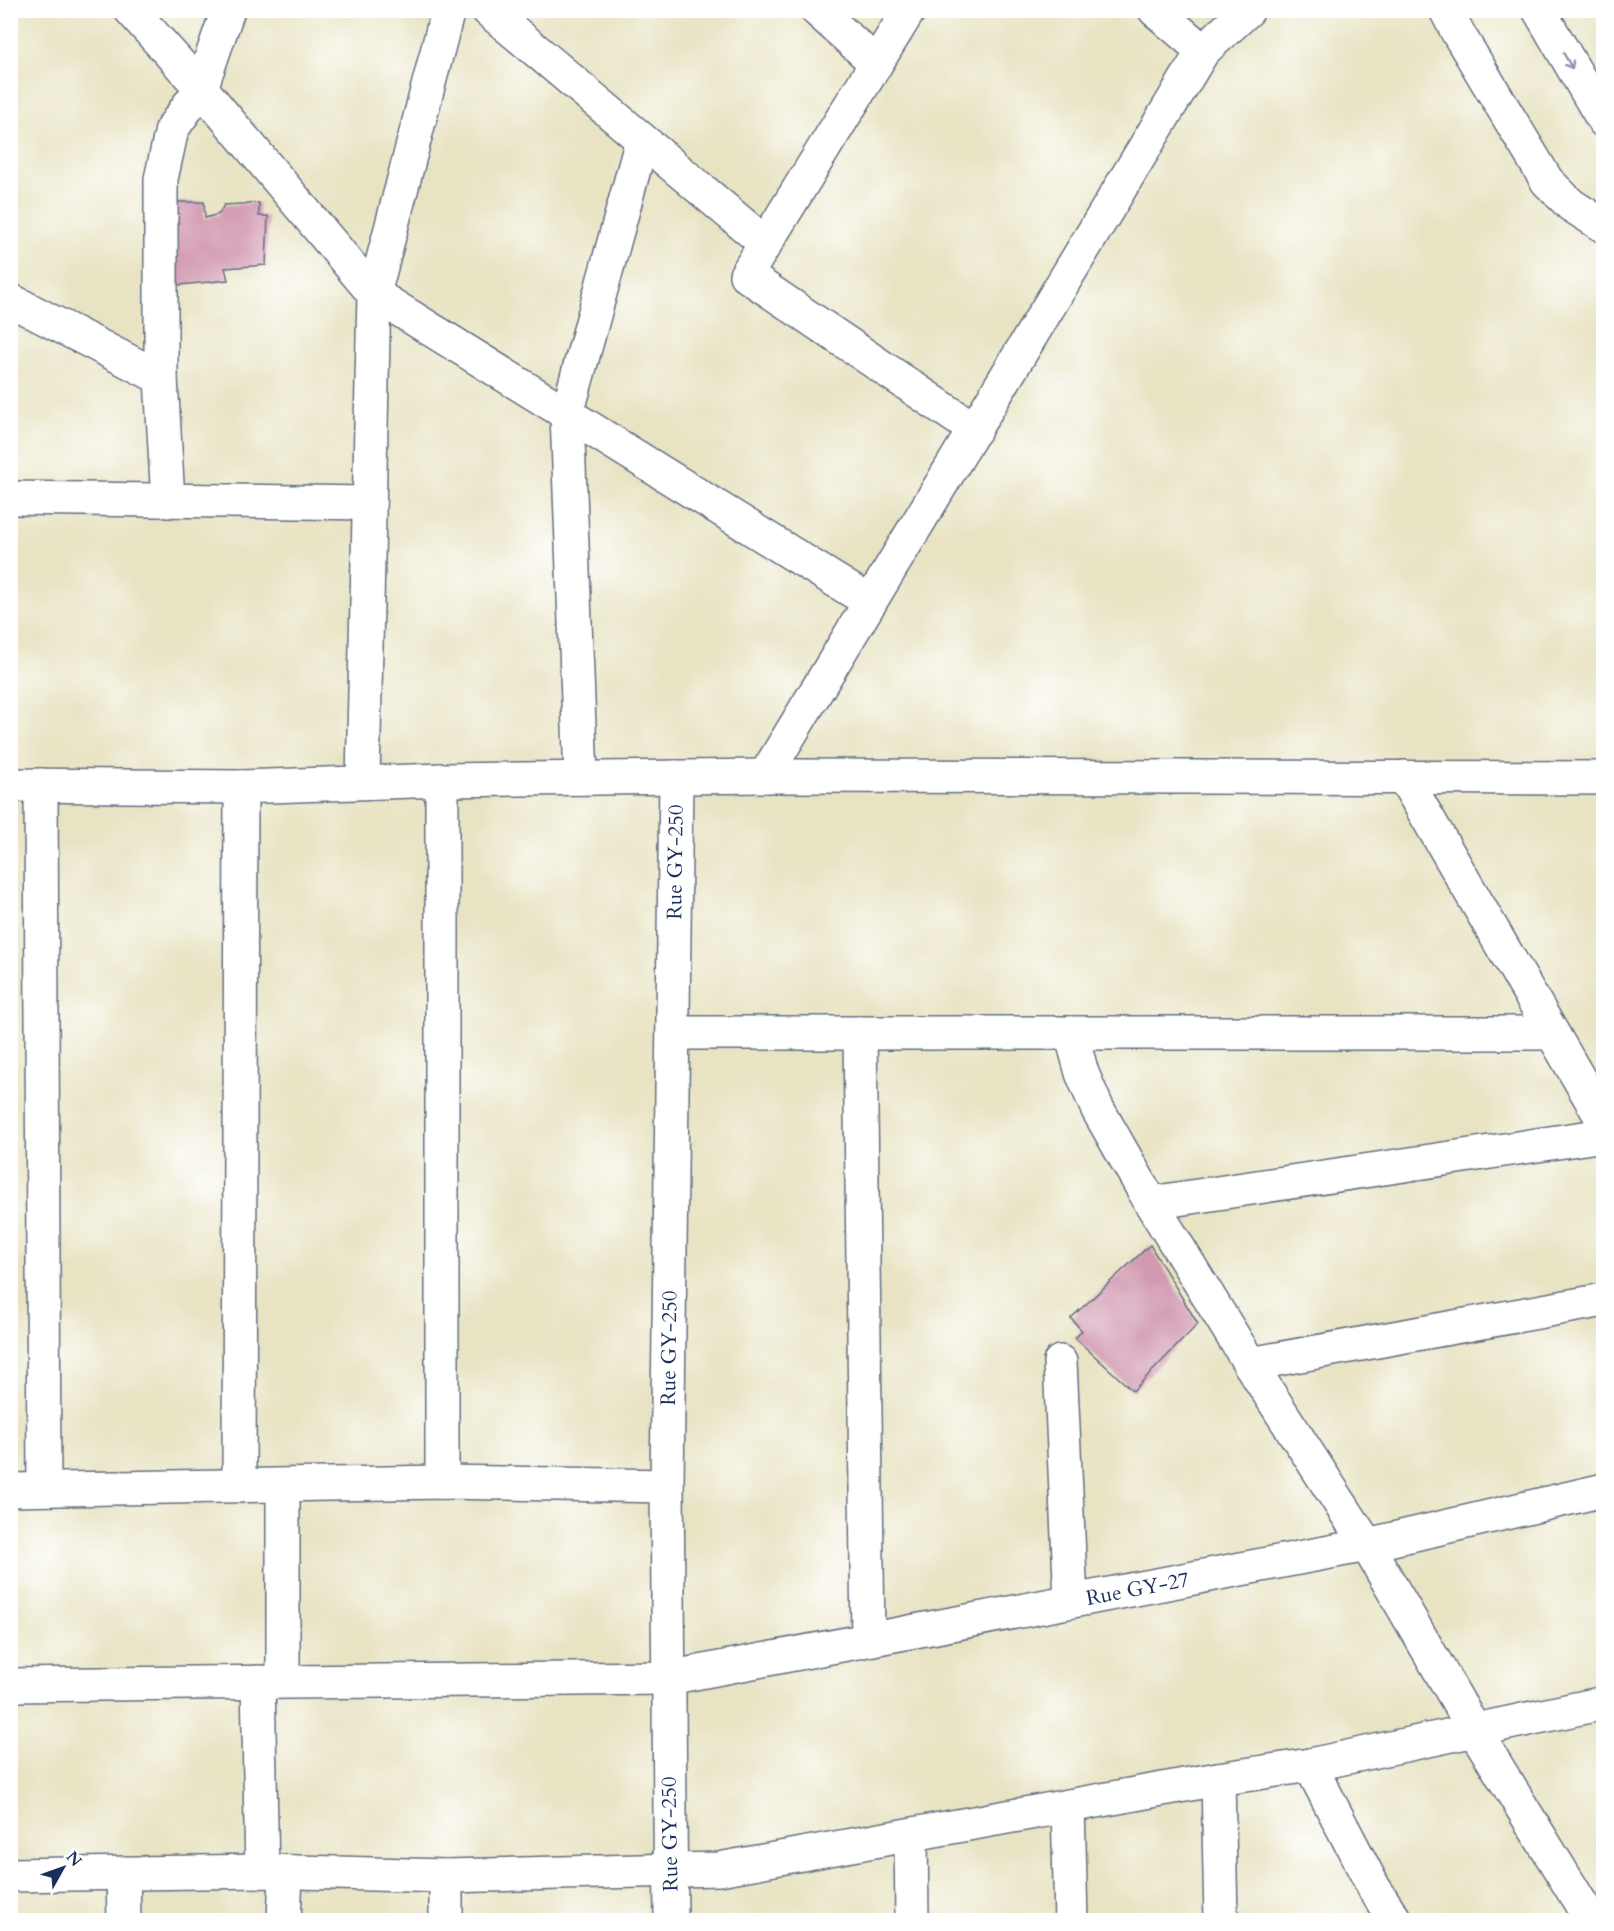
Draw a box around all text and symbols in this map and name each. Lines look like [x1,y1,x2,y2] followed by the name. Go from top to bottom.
[1562,52,1574,69] one-way arrow
[660,804,690,920] street label: Rue GY-250
[654,1290,684,1406] street label: Rue GY-250
[1084,1565,1192,1613] street label: Rue GY-27
[654,1776,686,1892] street label: Rue GY-250
[33,1838,93,1898] north arrow
[61,1847,87,1871] text: N

